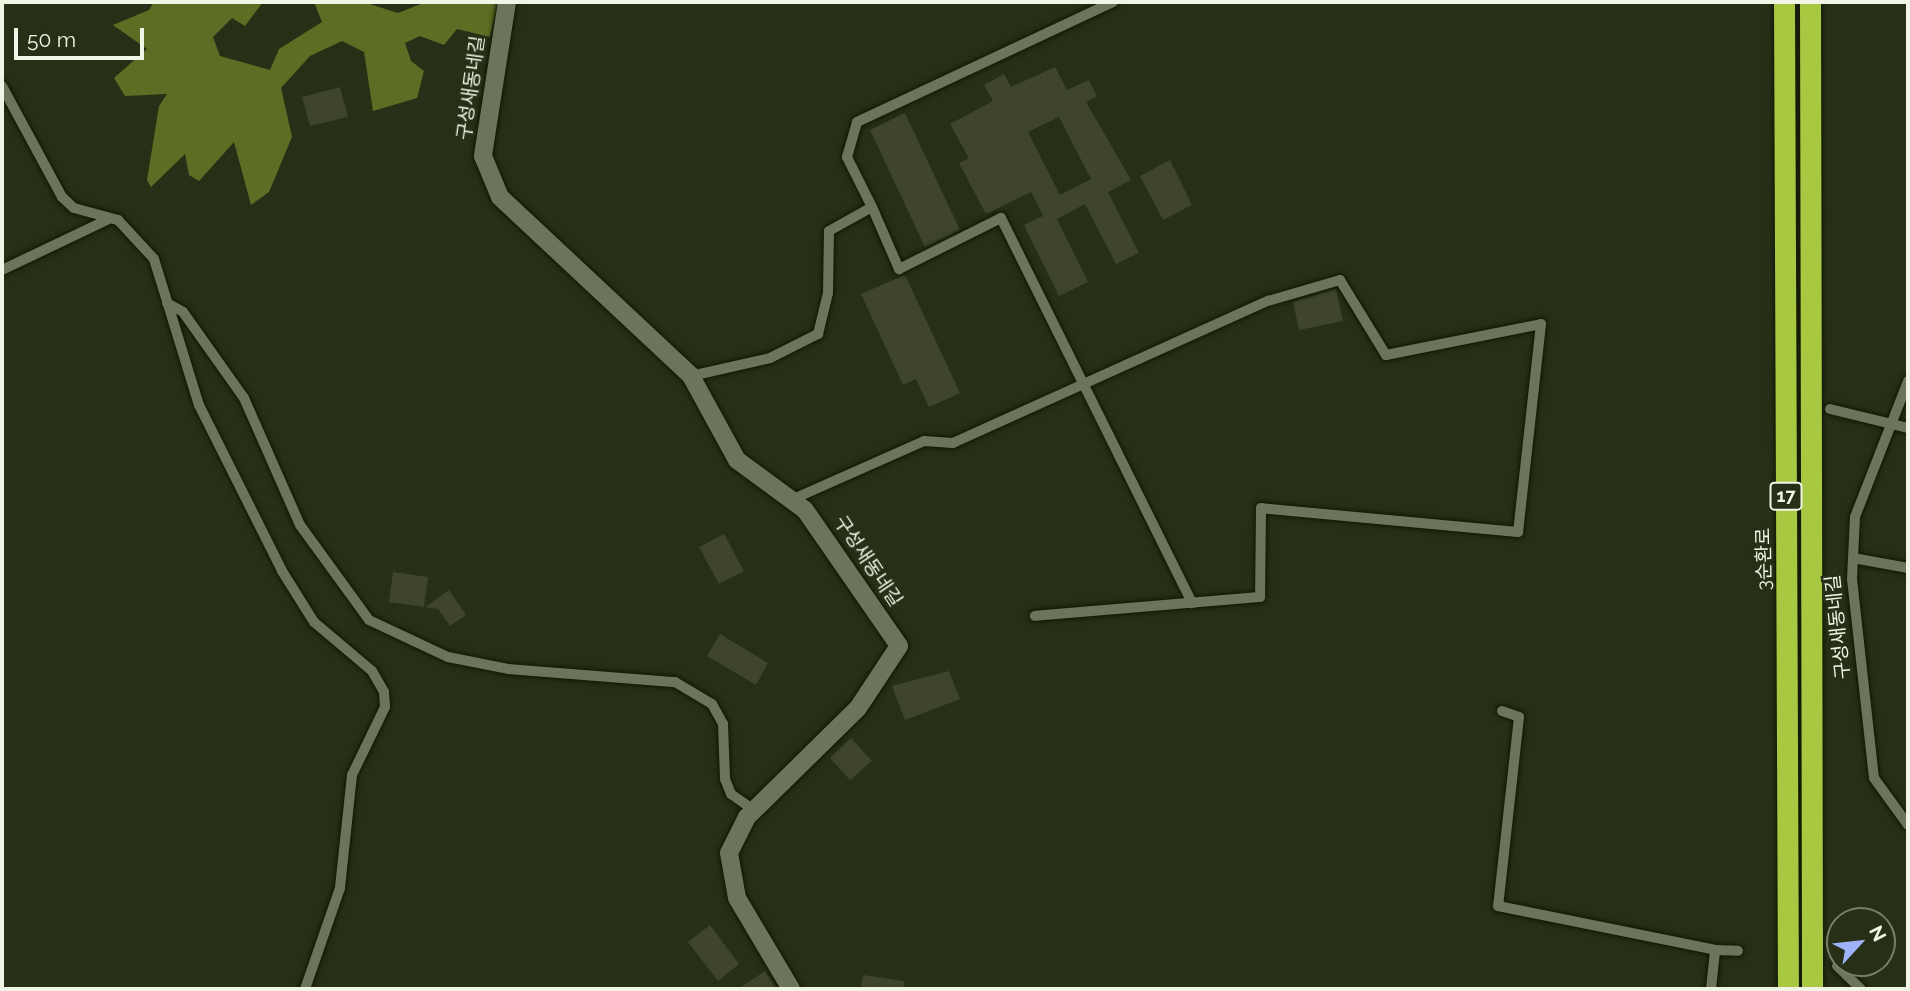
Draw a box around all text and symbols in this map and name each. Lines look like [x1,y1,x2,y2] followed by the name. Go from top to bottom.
[18,14,147,58] scale bar
[27,27,76,52] text: 50 m
[452,34,490,142] street label: 구성새동네길
[1768,482,1803,510] road number: 17
[829,511,907,611] street label: 구성새동네길
[1752,528,1776,590] street label: 3순환로
[1821,574,1855,680] street label: 구성새동네길
[1826,907,1896,977] north arrow
[1865,922,1891,945] text: N

